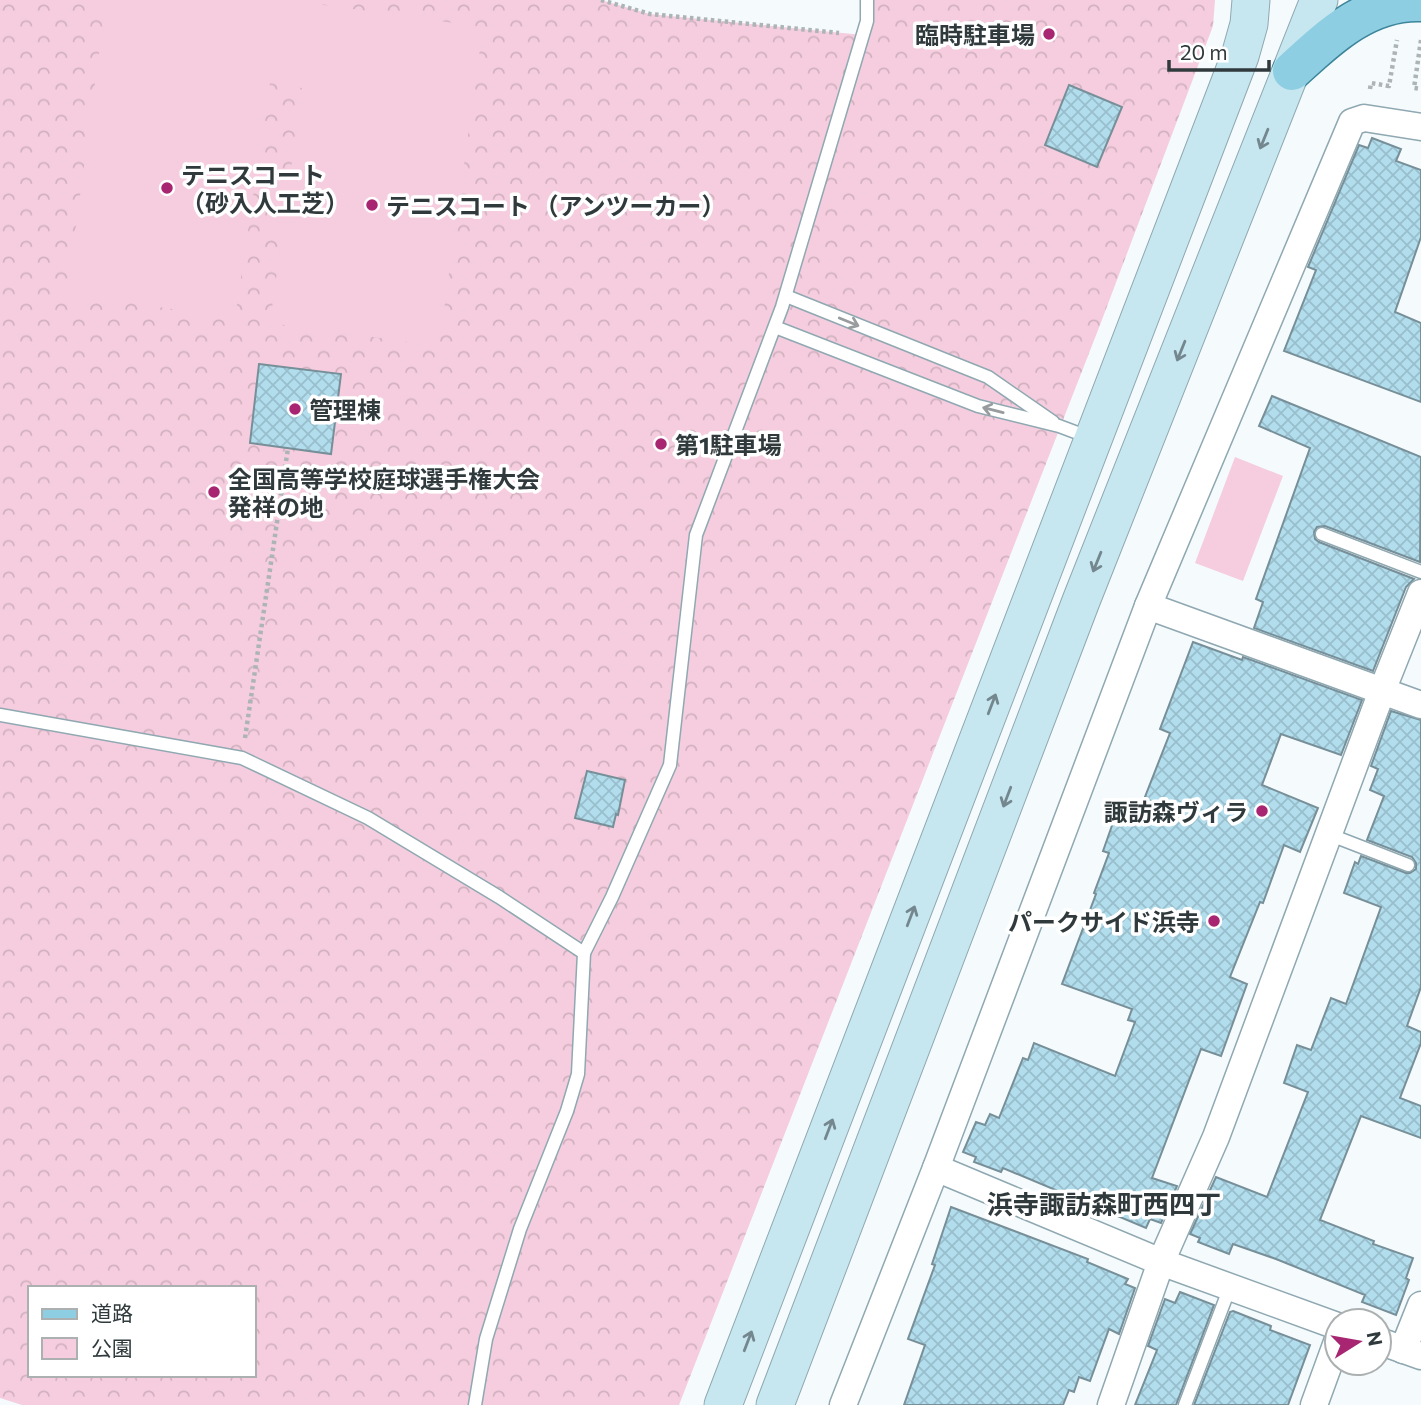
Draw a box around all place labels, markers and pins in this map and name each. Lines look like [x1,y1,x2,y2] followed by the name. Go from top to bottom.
[915,20,1035,49] place label: 臨時駐車場
[1041,26,1057,42] marker: 臨時駐車場
[181,160,349,217] place label: テニスコート （砂入人工芝）
[159,180,175,196] marker: テニスコート （砂入人工芝）
[386,191,726,220] place label: テニスコート （アンツーカー）
[364,197,380,213] marker: テニスコート （アンツーカー）
[309,395,381,424] place label: 管理棟
[287,401,303,417] marker: 管理棟
[675,430,782,459] place label: 第1駐車場
[653,436,669,452] marker: 第1駐車場
[228,464,540,521] place label: 全国高等学校庭球選手権大会 発祥の地
[206,484,222,500] marker: 全国高等学校庭球選手権大会 発祥の地
[1104,797,1248,826] place label: 諏訪森ヴィラ
[1254,803,1270,819] marker: 諏訪森ヴィラ
[1008,907,1200,936] place label: パークサイド浜寺
[1206,913,1222,929] marker: パークサイド浜寺

